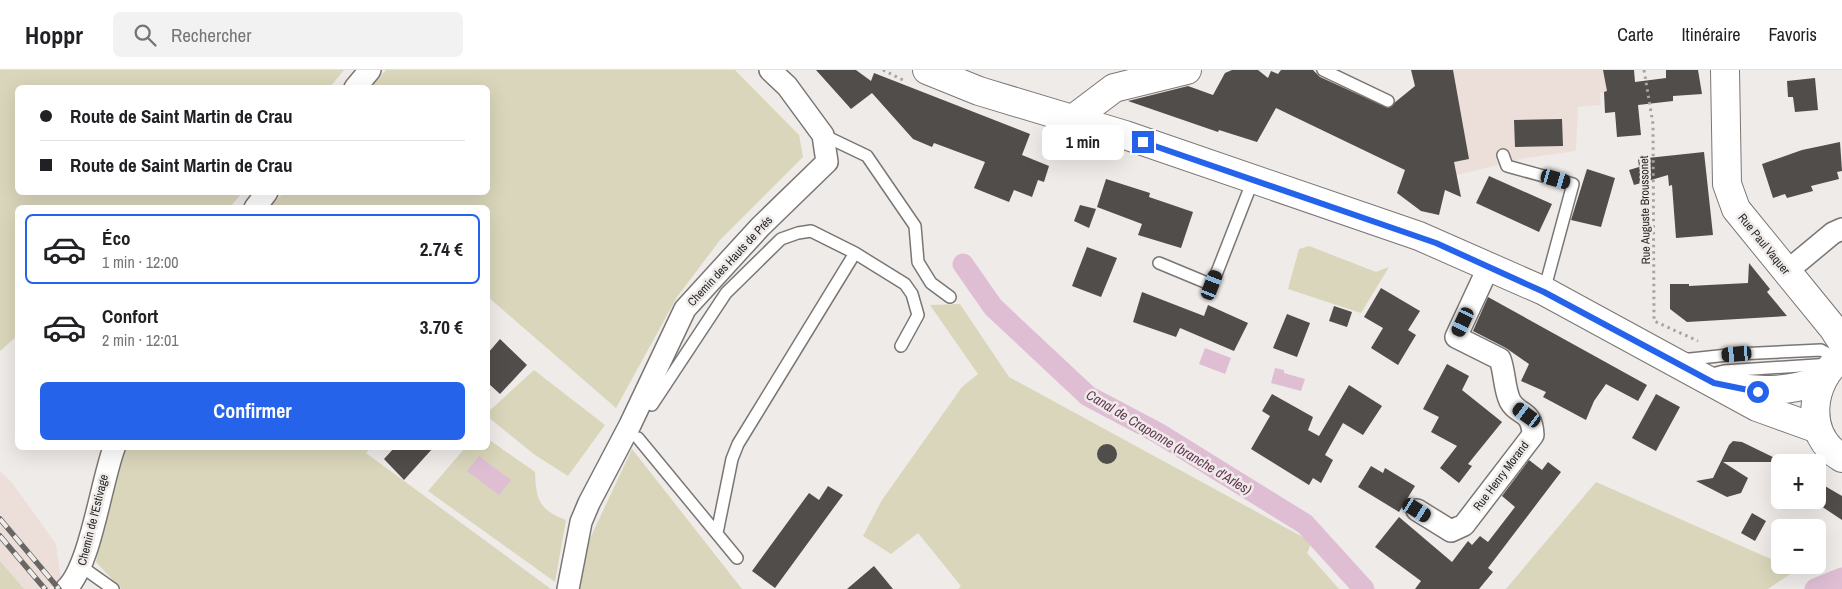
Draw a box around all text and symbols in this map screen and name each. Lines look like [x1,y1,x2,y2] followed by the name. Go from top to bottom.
[113,12,463,57] search box
[25,19,83,51] text: Hoppr
[131,21,159,49] icon: search
[171,22,251,48] text: Rechercher
[1617,22,1653,47] text: Carte
[1681,22,1741,47] text: Itinéraire
[1769,22,1817,47] text: Favoris
[70,103,293,129] text: Route de Saint Martin de Crau
[1043,124,1126,160] callout: 1 min
[1066,131,1100,153] text: 1 min
[1132,131,1154,153] route end
[70,152,293,178] text: Route de Saint Martin de Crau
[1636,155,1654,265] street label: Rue Auguste Broussonet
[1539,168,1572,190] car
[1734,210,1794,278] street label: Rue Paul Vaquer
[684,212,776,310] street label: Chemin des Hauts de Prés
[102,225,131,251] text: Éco
[42,227,87,272] icon: car
[420,236,463,262] text: 2.74 €
[102,251,179,273] text: 1 min · 12:00
[1199,268,1224,302] car
[102,303,158,329] text: Confort
[42,305,87,350] icon: car
[1449,305,1476,339] car
[420,314,463,340] text: 3.70 €
[102,329,179,351] text: 2 min · 12:01
[1721,345,1752,363] car
[1747,381,1769,403] route start
[40,382,465,440] button: Confirmer
[1083,385,1255,499] water label: Canal de Craponne (branche d'Arles)
[1510,400,1543,430] car
[1470,438,1532,514] street label: Rue Henry Morand
[1771,454,1826,574] map controls
[1771,454,1826,509] button: +
[74,473,112,567] street label: Chemin de l'Estivage
[1400,496,1433,524] car
[1771,519,1826,574] button: −

